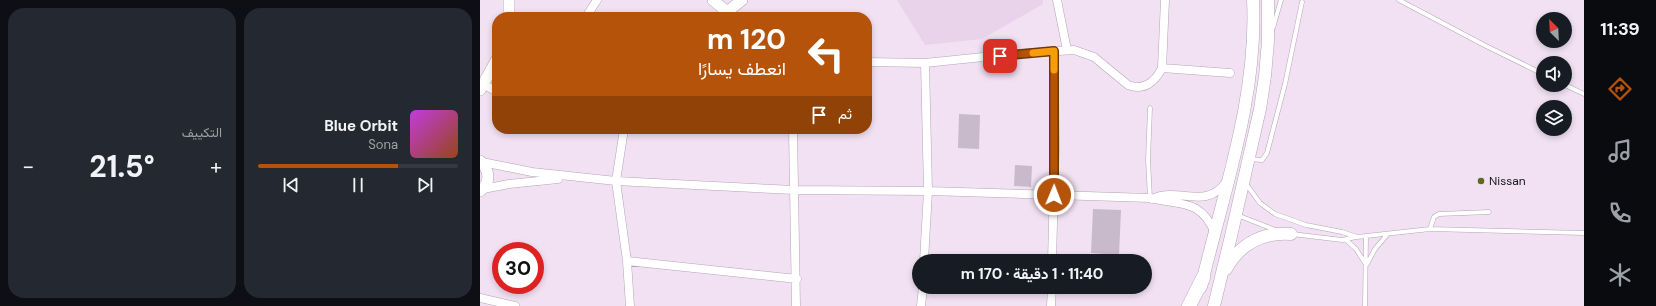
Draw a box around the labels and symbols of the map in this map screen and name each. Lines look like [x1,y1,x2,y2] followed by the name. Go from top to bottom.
[1536,12,1572,48] north arrow
[983,39,1017,73] pin
[1489,173,1526,189] place label: Nissan
[1033,174,1075,216] position arrow
[1476,176,1486,186] marker: Nissan
[492,242,544,294] speed limit sign: 30

